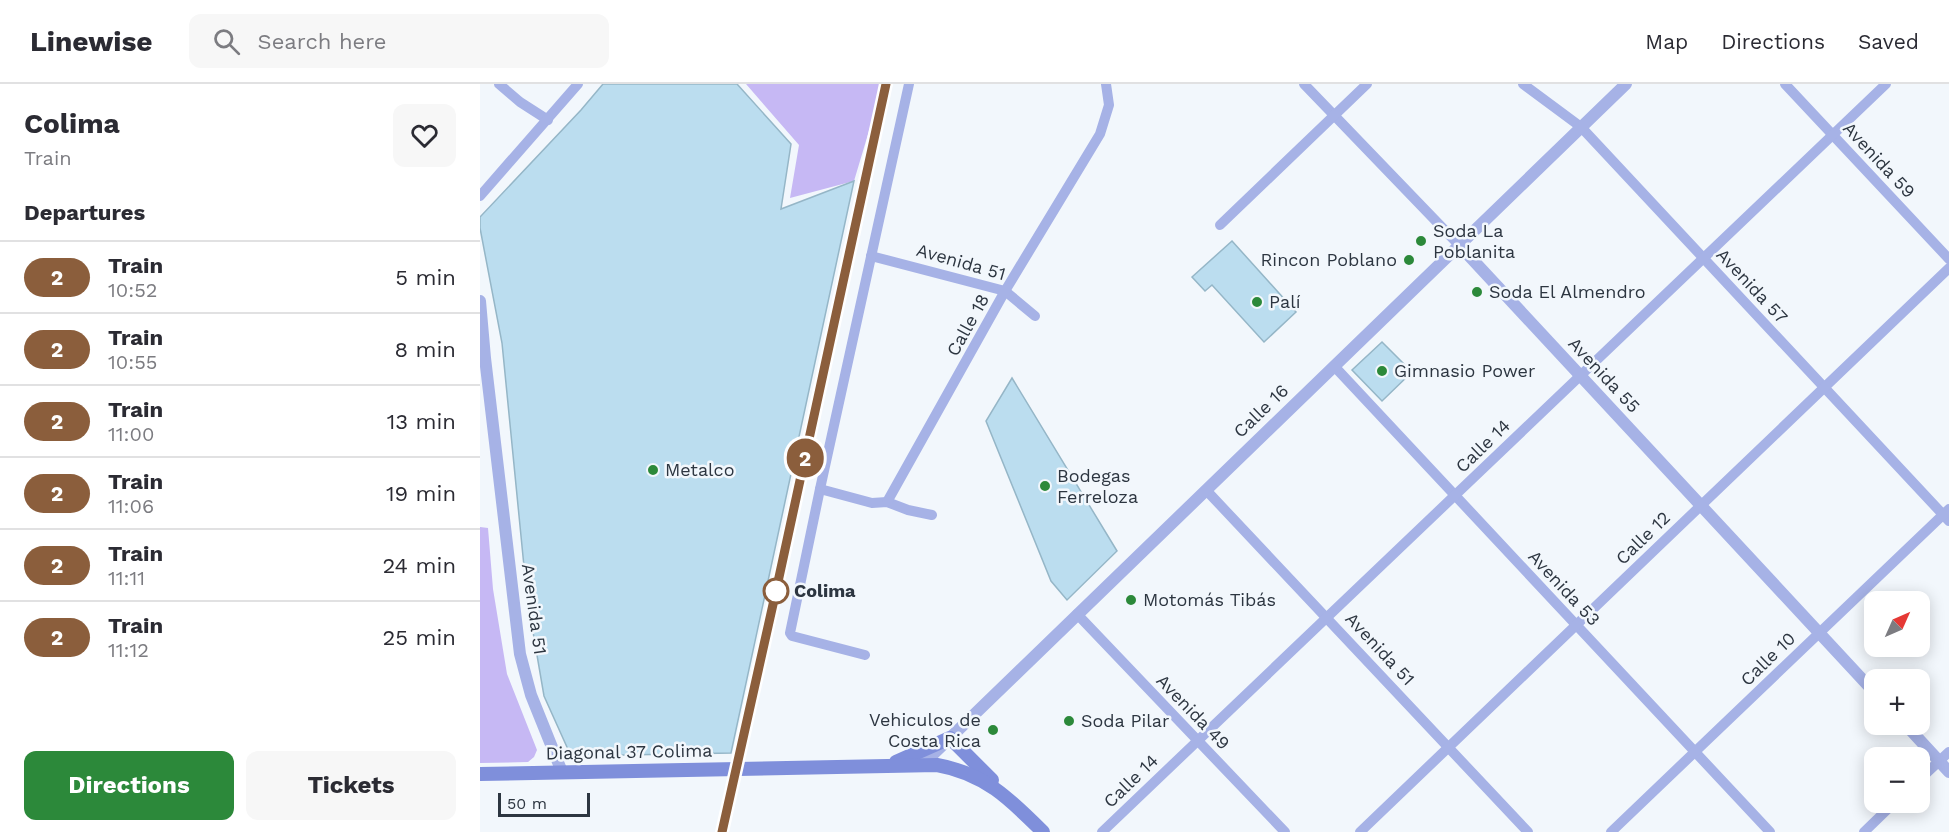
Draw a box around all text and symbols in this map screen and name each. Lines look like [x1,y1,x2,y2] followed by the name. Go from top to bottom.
[189,14,609,68] search box
[30,25,153,58] text: Linewise
[210,25,243,58] icon: search
[258,29,387,54] text: Search here
[1645,29,1688,54] text: Map
[1721,29,1825,54] text: Directions
[1858,29,1919,54] text: Saved
[393,104,456,167] button: heart
[24,107,120,140] text: Colima
[1839,117,1920,202] street label: Avenida 59
[24,146,72,170] text: Train
[24,200,145,225] text: Departures
[1433,220,1515,262] place label: Soda La Poblanita
[1414,234,1428,248] marker: Soda La Poblanita
[914,239,1008,284] street label: Avenida 51
[1712,244,1792,327] street label: Avenida 57
[1260,249,1397,270] place label: Rincon Poblano
[108,253,163,278] text: Train
[1402,253,1416,267] marker: Rincon Poblano
[51,265,63,290] text: 2
[395,265,456,290] text: 5 min
[108,278,157,302] text: 10:52
[1489,281,1646,302] place label: Soda El Almendro
[1470,285,1484,299] marker: Soda El Almendro
[942,290,993,360] street label: Calle 18
[1269,291,1301,312] place label: Palí
[1250,295,1264,309] marker: Palí
[108,325,163,350] text: Train
[1564,333,1644,417] street label: Avenida 55
[51,337,63,362] text: 2
[395,337,456,362] text: 8 min
[108,350,157,374] text: 10:55
[1394,360,1535,381] place label: Gimnasio Power
[1375,364,1389,378] marker: Gimnasio Power
[1229,380,1292,442] street label: Calle 16
[108,397,163,422] text: Train
[51,409,63,434] text: 2
[387,409,456,434] text: 13 min
[1451,415,1514,477] street label: Calle 14
[108,422,154,446] text: 11:00
[786,438,824,478] line badge: 2
[799,446,811,471] text: 2
[665,459,734,480] place label: Metalco
[646,463,660,477] marker: Metalco
[1057,465,1138,507] place label: Bodegas Ferreloza
[108,469,163,494] text: Train
[1038,479,1052,493] marker: Bodegas Ferreloza
[51,481,63,506] text: 2
[386,481,456,506] text: 19 min
[108,494,154,518] text: 11:06
[1611,507,1674,569] street label: Calle 12
[108,541,163,566] text: Train
[1524,546,1604,630] street label: Avenida 53
[51,553,63,578] text: 2
[382,553,456,578] text: 24 min
[518,562,551,656] street label: Avenida 51
[108,566,145,590] text: 11:11
[763,578,789,604] marker: Colima
[794,580,856,601] place label: Colima
[1143,589,1276,610] place label: Motomás Tibás
[1864,591,1930,657] north arrow
[1864,591,1930,813] map controls
[1124,593,1138,607] marker: Motomás Tibás
[1341,608,1419,689] street label: Avenida 51
[108,613,163,638] text: Train
[51,625,63,650] text: 2
[382,625,456,650] text: 25 min
[1736,627,1799,690] street label: Calle 10
[108,638,149,662] text: 11:12
[1864,669,1930,735] button: +
[1152,670,1234,754] street label: Avenida 49
[869,709,981,751] place label: Vehiculos de Costa Rica
[1081,710,1169,731] place label: Soda Pilar
[1062,714,1076,728] marker: Soda Pilar
[986,723,1000,737] marker: Vehiculos de Costa Rica
[545,740,713,763] street label: Diagonal 37 Colima
[1864,747,1930,813] button: −
[1099,750,1162,812] street label: Calle 14
[24,751,234,820] button: Directions
[246,751,456,820] button: Tickets
[498,790,590,818] scale bar
[507,794,547,813] text: 50 m

